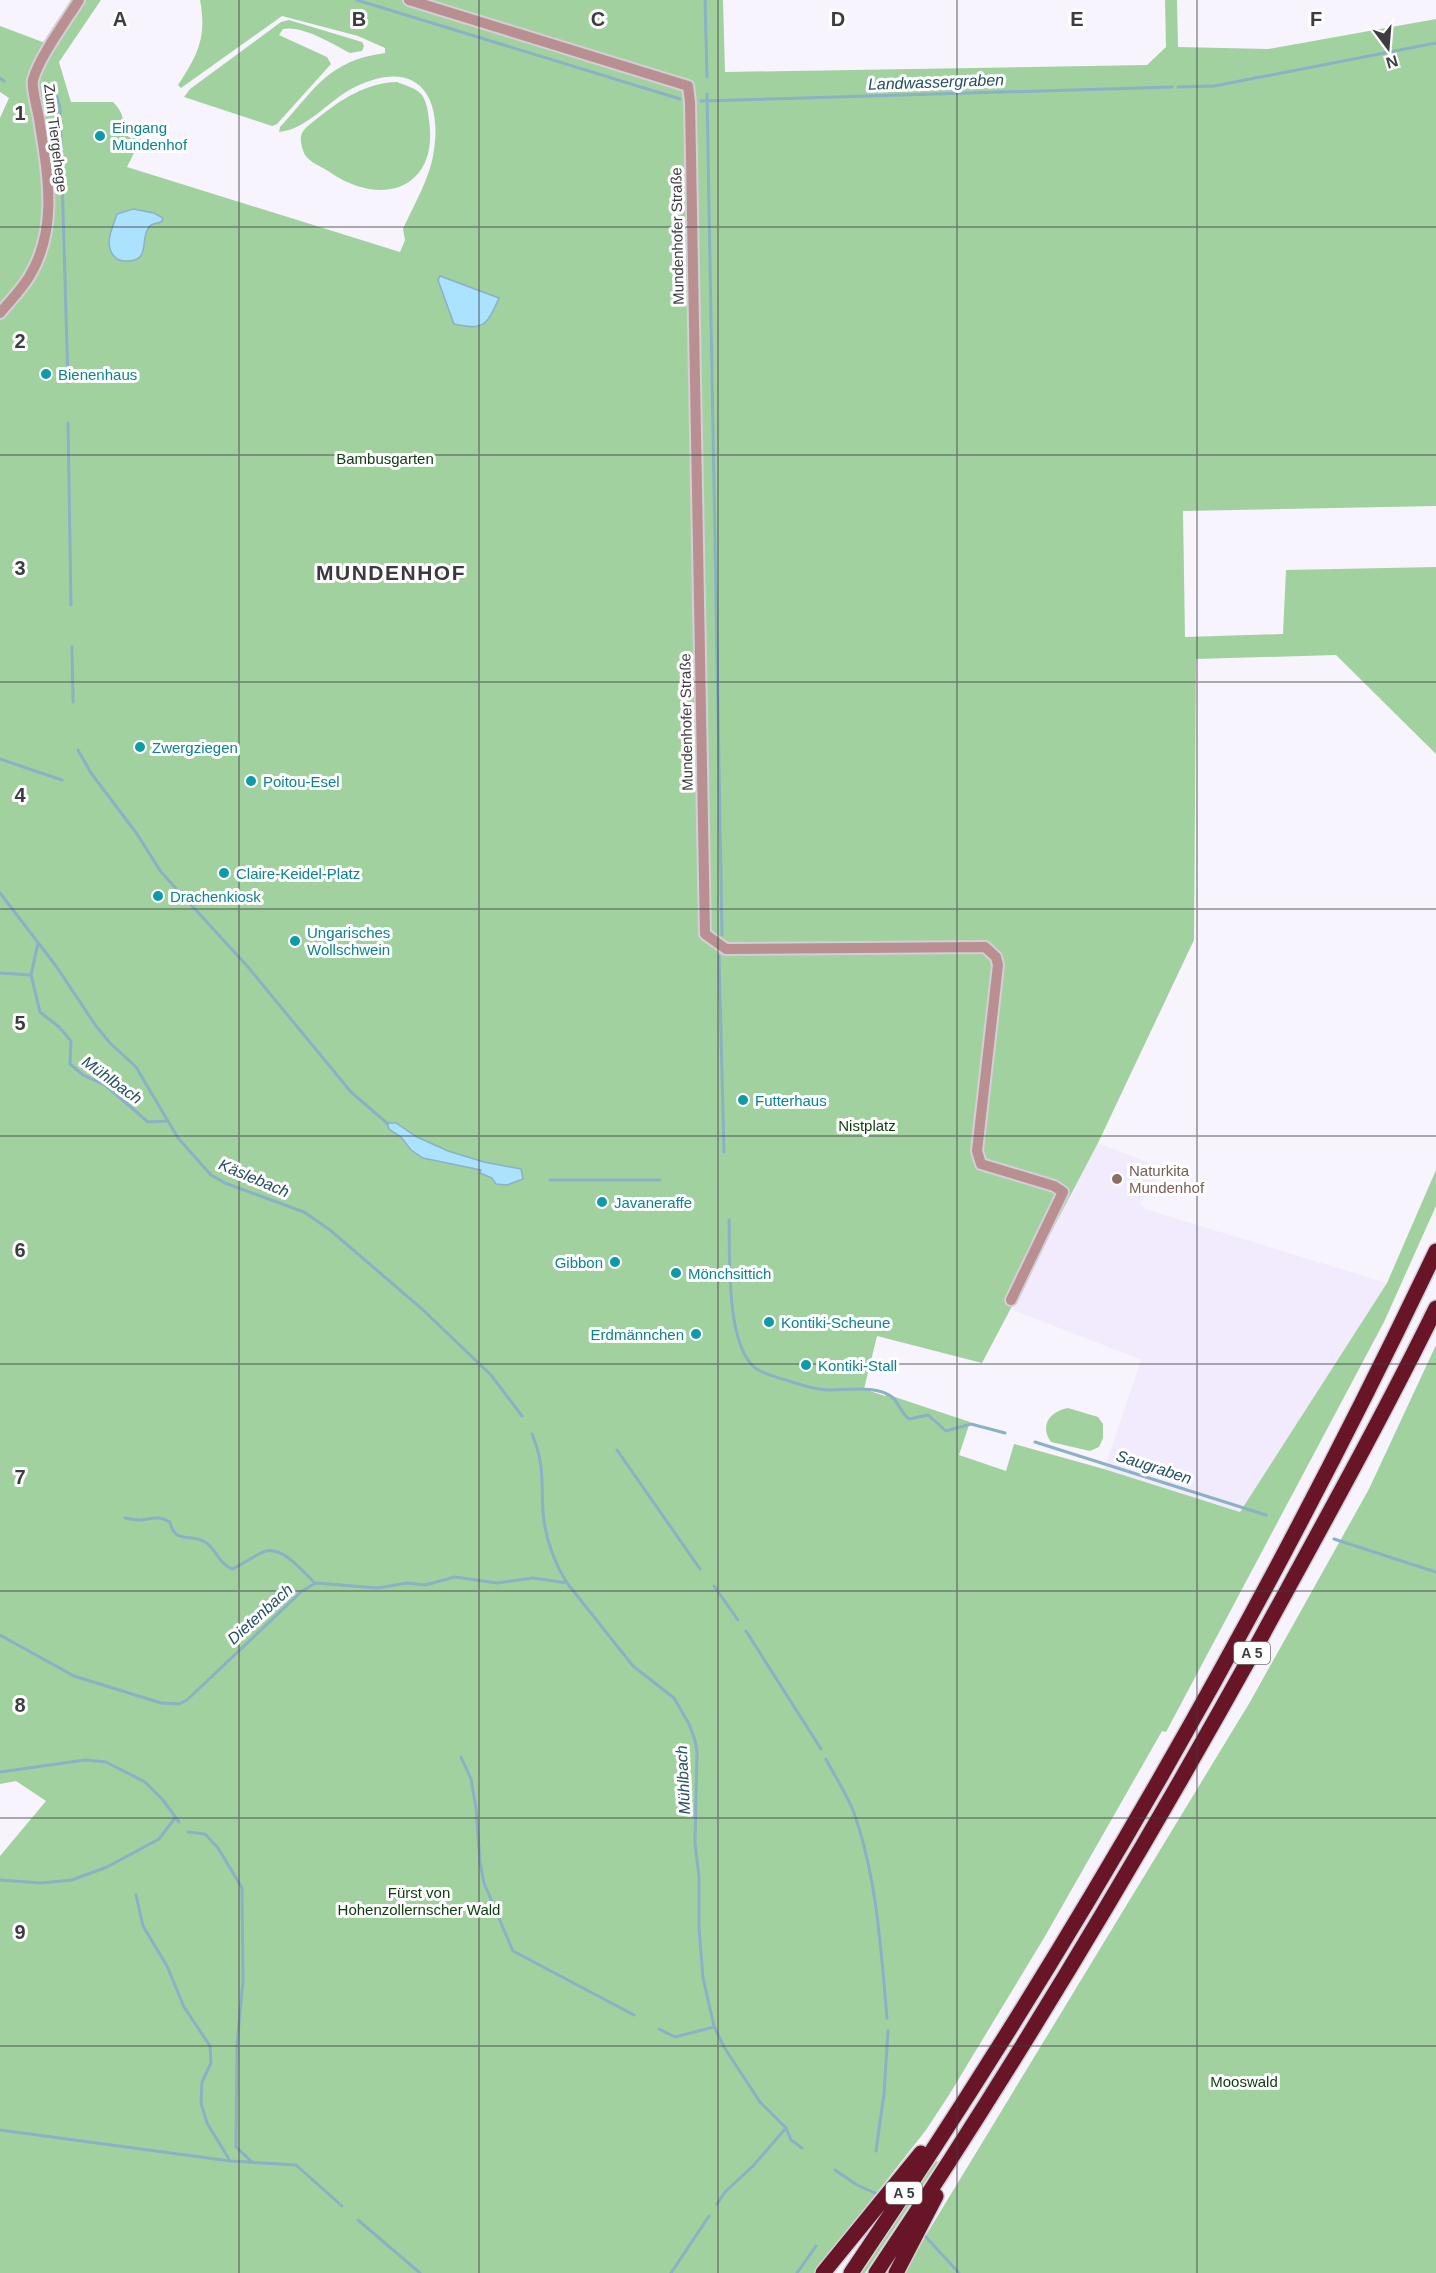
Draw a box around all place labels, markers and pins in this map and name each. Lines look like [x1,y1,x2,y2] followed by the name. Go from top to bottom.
[112,119,188,153] place label: Eingang Mundenhof
[93,129,107,143] marker: Eingang Mundenhof
[58,366,137,383] place label: Bienenhaus
[39,367,53,381] marker: Bienenhaus
[152,739,238,756] place label: Zwergziegen
[133,740,147,754] marker: Zwergziegen
[263,773,340,790] place label: Poitou-Esel
[244,774,258,788] marker: Poitou-Esel
[236,865,360,882] place label: Claire-Keidel-Platz
[217,866,231,880] marker: Claire-Keidel-Platz
[170,888,261,905] place label: Drachenkiosk
[151,889,165,903] marker: Drachenkiosk
[307,924,390,958] place label: Ungarisches Wollschwein
[288,934,302,948] marker: Ungarisches Wollschwein
[755,1092,827,1109] place label: Futterhaus
[736,1093,750,1107] marker: Futterhaus
[1129,1162,1205,1196] place label: Naturkita Mundenhof
[1110,1172,1124,1186] marker: Naturkita Mundenhof
[614,1194,692,1211] place label: Javaneraffe
[595,1195,609,1209] marker: Javaneraffe
[555,1254,603,1271] place label: Gibbon
[608,1255,622,1269] marker: Gibbon
[688,1265,771,1282] place label: Mönchsittich
[669,1266,683,1280] marker: Mönchsittich
[781,1314,890,1331] place label: Kontiki-Scheune
[762,1315,776,1329] marker: Kontiki-Scheune
[591,1326,684,1343] place label: Erdmännchen
[689,1327,703,1341] marker: Erdmännchen
[818,1357,897,1374] place label: Kontiki-Stall
[799,1358,813,1372] marker: Kontiki-Stall

